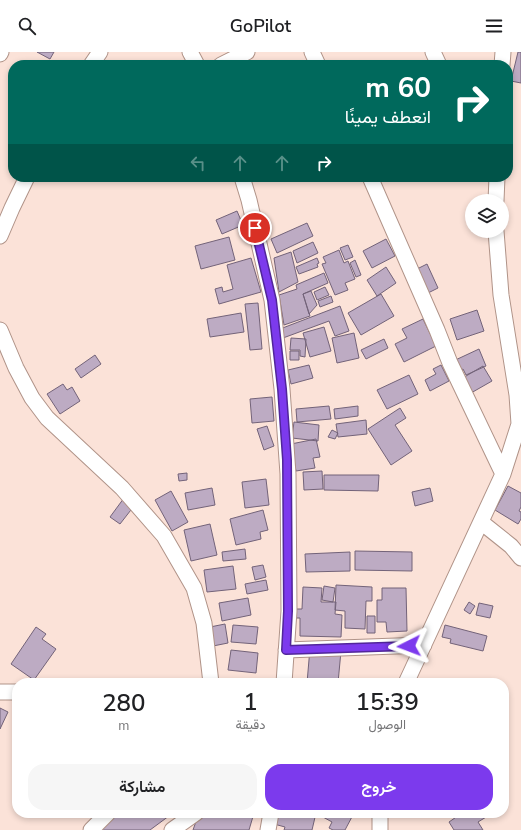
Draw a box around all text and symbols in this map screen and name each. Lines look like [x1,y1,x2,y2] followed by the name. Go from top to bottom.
[230,14,291,38] text: GoPilot
[16,15,38,37] icon: search
[483,15,505,37] icon: menu
[365,69,431,107] text: 60 m
[445,76,497,128] icon: right
[345,105,431,129] text: انعطف يمينًا
[187,152,209,174] icon: left
[229,152,251,174] icon: ahead
[271,152,293,174] icon: ahead
[313,152,335,174] icon: right
[465,194,509,238] map controls
[465,194,509,238] button: layers
[238,211,272,245] pin
[244,217,266,239] icon: arrive
[388,625,430,667] position arrow
[243,686,258,718] text: 1
[356,686,419,718] text: 15:39
[102,687,145,719] text: 280
[235,716,266,734] text: دقيقة
[369,716,406,734] text: الوصول
[118,717,129,735] text: m
[28,764,257,810] button: مشاركة
[265,764,493,810] button: خروج

